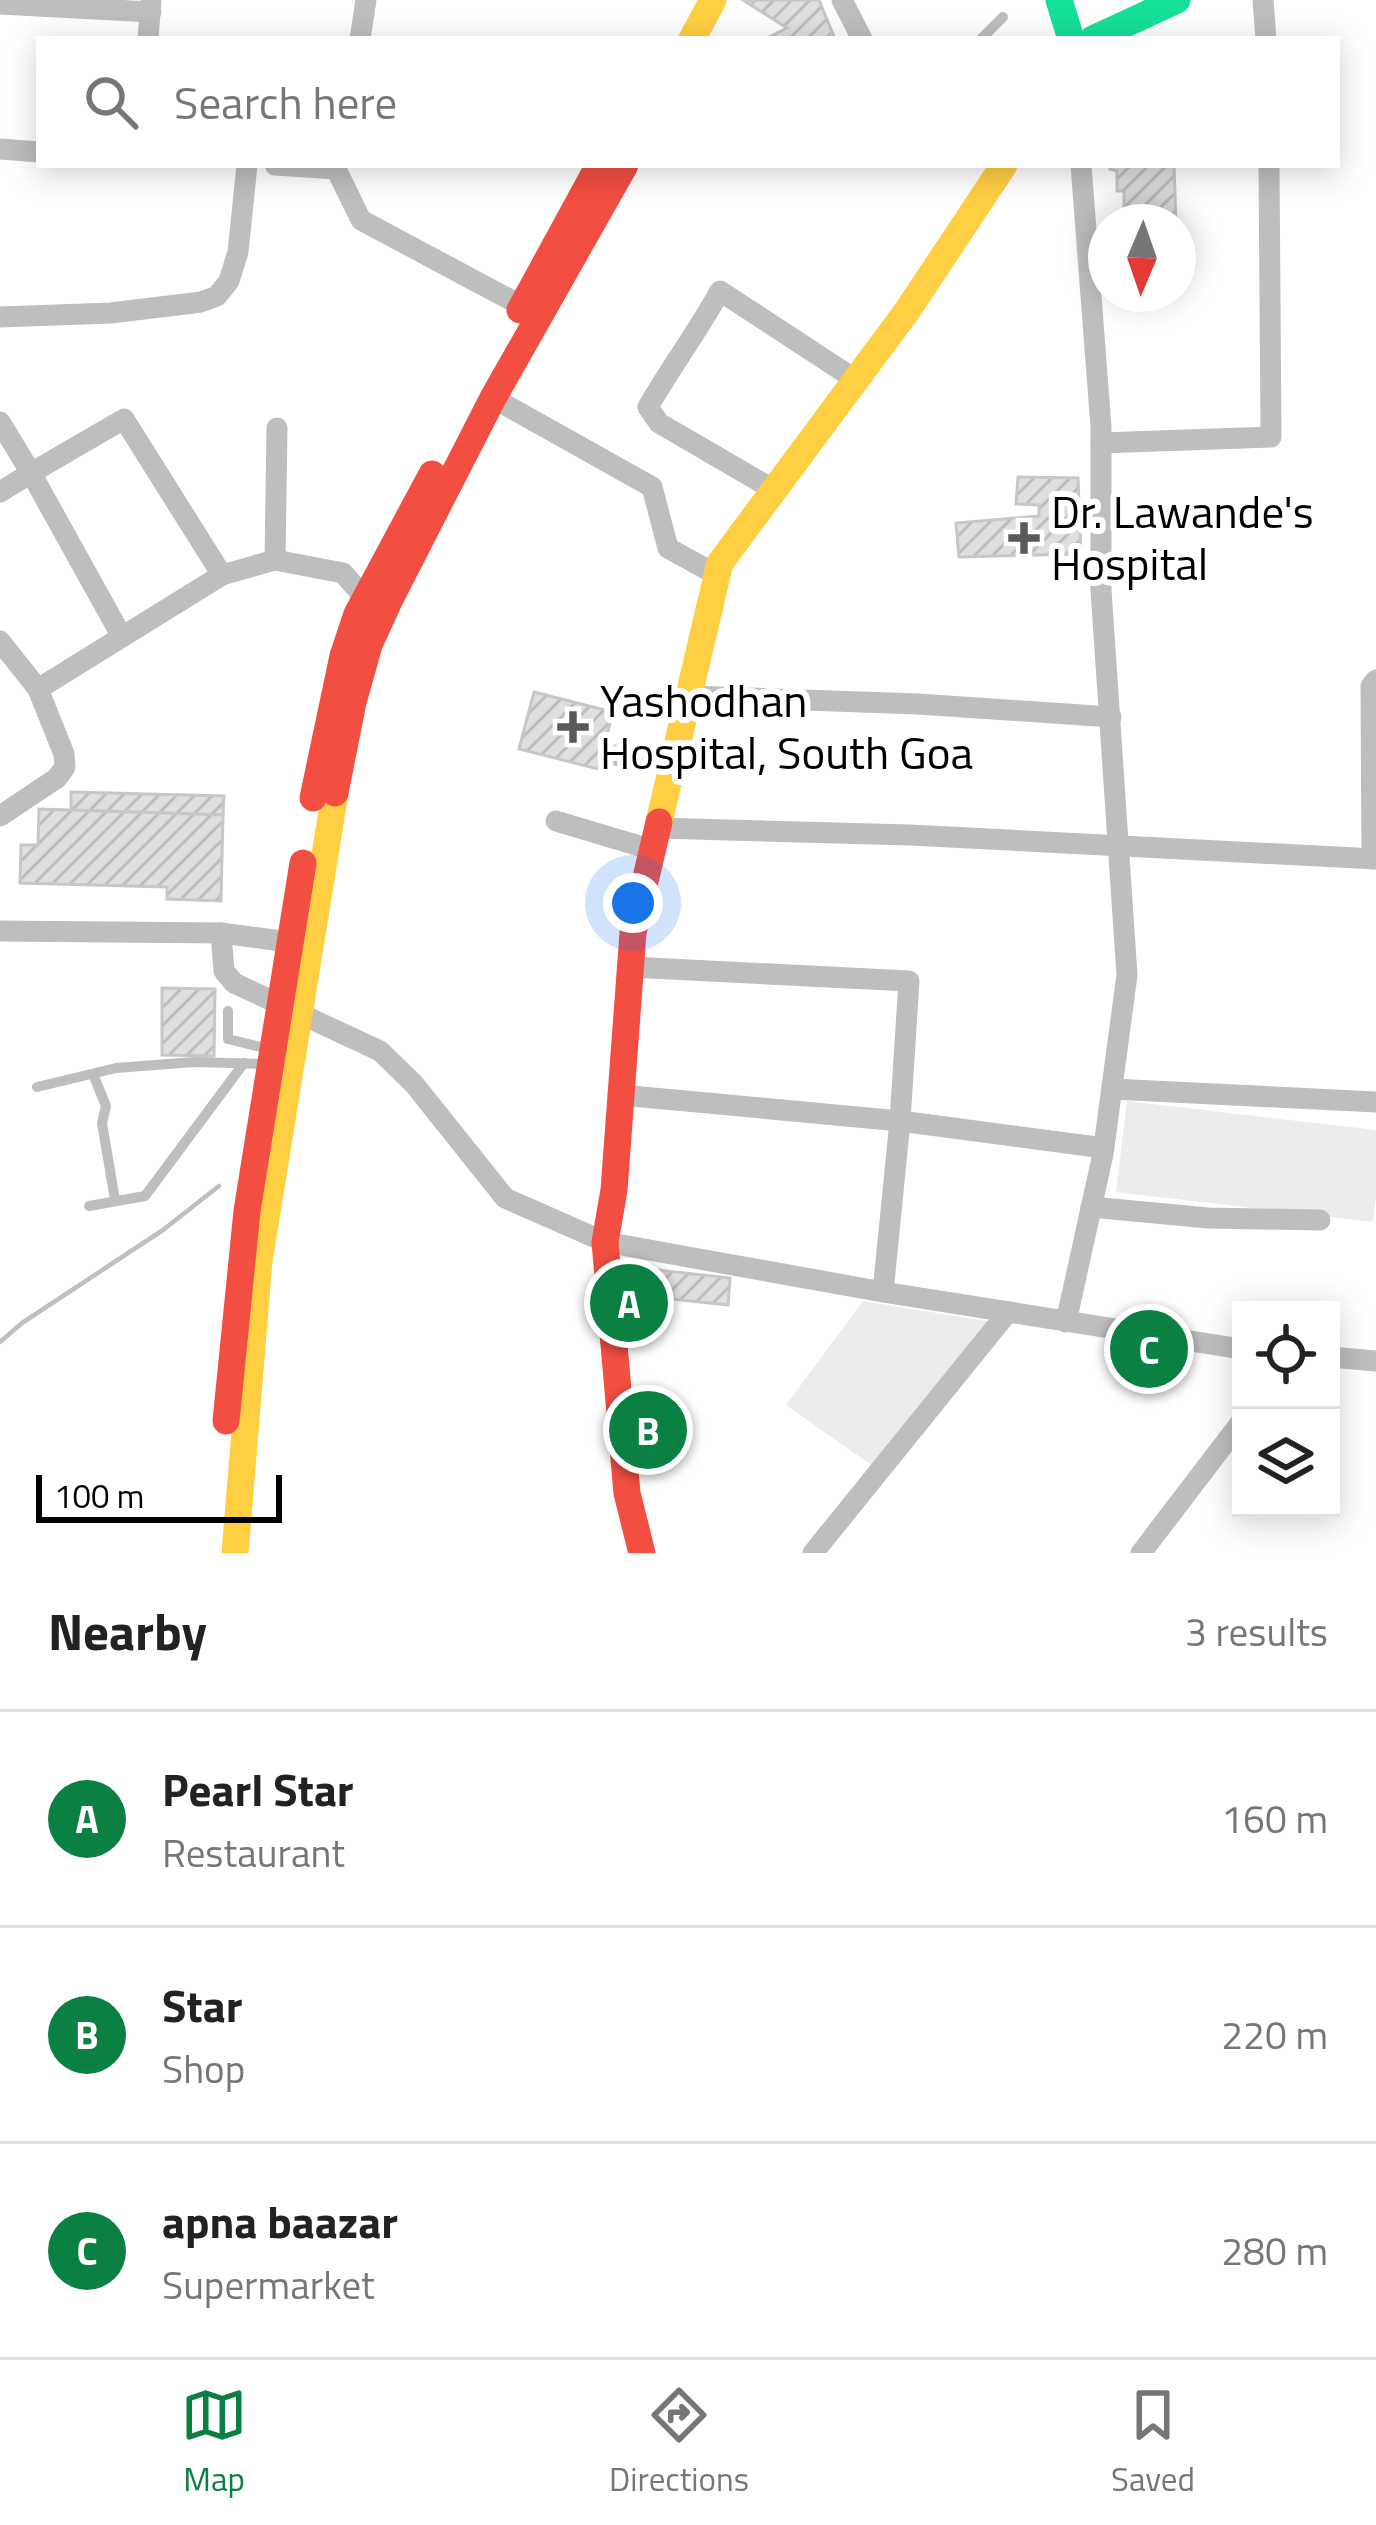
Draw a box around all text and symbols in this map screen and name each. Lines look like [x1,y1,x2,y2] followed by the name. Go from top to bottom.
[36,36,1340,168] search box
[174,68,397,136] text: Search here
[78,69,144,135] icon: search
[1088,204,1196,312] north arrow
[1051,477,1314,597] place label: Dr. Lawande's Hospital
[1008,522,1040,554] marker: Dr. Lawande's Hospital
[600,666,973,786] place label: Yashodhan Hospital, South Goa
[557,711,589,743] marker: Yashodhan Hospital, South Goa
[603,873,663,933] your location
[590,1258,668,1348] pin: A
[1232,1301,1340,1517] map controls
[1232,1301,1340,1409] button: locate
[1110,1304,1188,1394] pin: C
[609,1385,687,1475] pin: B
[1232,1409,1340,1517] button: layers
[36,1469,282,1522] scale bar
[54,1471,144,1521] text: 100 m
[48,1592,207,1670] text: Nearby
[1185,1602,1328,1661] text: 3 results
[162,1755,354,1823] text: Pearl Star
[75,1789,99,1848] text: A
[1221,1789,1328,1848] text: 160 m
[162,1823,345,1882] text: Restaurant
[162,1971,242,2039] text: Star
[75,2005,99,2064] text: B
[1221,2005,1328,2064] text: 220 m
[162,2039,245,2098] text: Shop
[162,2187,398,2255] text: apna baazar
[76,2221,98,2280] text: C
[1221,2221,1328,2280] text: 280 m
[162,2255,375,2314] text: Supermarket
[181,2382,247,2504] tab: Map
[609,2382,749,2504] tab: Directions
[1111,2382,1195,2504] tab: Saved

